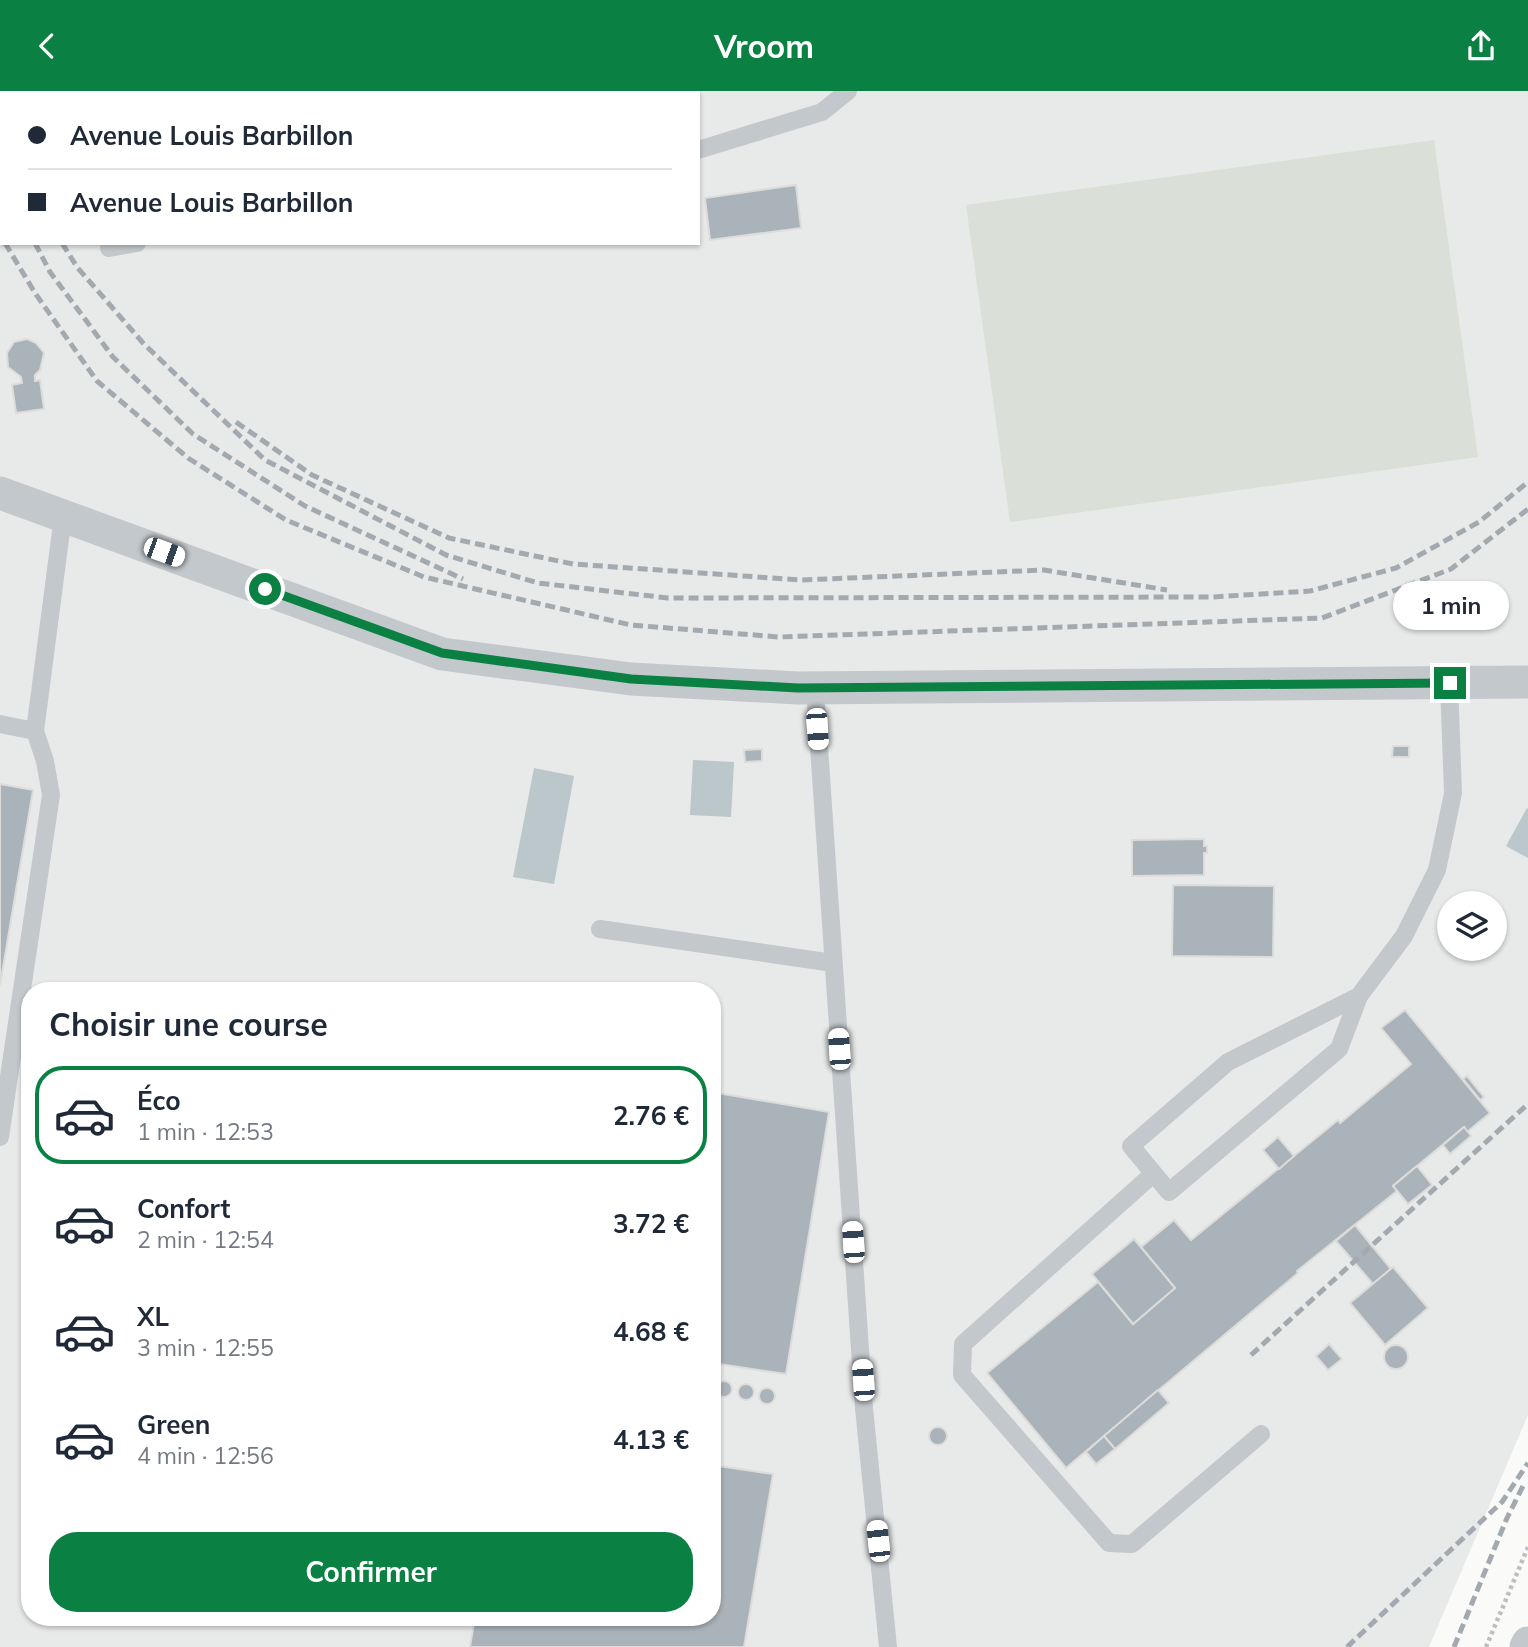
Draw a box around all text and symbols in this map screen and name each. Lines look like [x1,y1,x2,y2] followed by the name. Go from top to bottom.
[714,26,814,66] text: Vroom
[28,27,66,65] icon: back
[1462,27,1500,65] icon: share
[70,119,354,152] text: Avenue Louis Barbillon
[70,186,354,219] text: Avenue Louis Barbillon
[141,535,188,569] car
[249,573,281,605] route start
[1392,581,1508,631] callout: 1 min
[1421,591,1481,620] text: 1 min
[1434,667,1466,699] route end
[806,707,829,751] car
[1437,891,1507,961] map controls
[1437,891,1507,961] button: layers
[49,1004,328,1044] text: Choisir une course
[828,1027,851,1071] car
[53,1084,116,1147] icon: car
[137,1084,181,1117] text: Éco
[613,1099,689,1132] text: 2.76 €
[137,1117,274,1146] text: 1 min · 12:53
[53,1192,116,1255] icon: car
[137,1192,230,1225] text: Confort
[613,1207,689,1240] text: 3.72 €
[842,1220,865,1264] car
[137,1225,274,1254] text: 2 min · 12:54
[53,1300,116,1363] icon: car
[137,1300,169,1333] text: XL
[613,1315,689,1348] text: 4.68 €
[137,1333,274,1362] text: 3 min · 12:55
[852,1358,875,1402] car
[53,1408,116,1471] icon: car
[137,1408,210,1441] text: Green
[613,1423,689,1456] text: 4.13 €
[137,1441,274,1470] text: 4 min · 12:56
[866,1519,891,1563] car
[49,1532,693,1612] button: Confirmer

